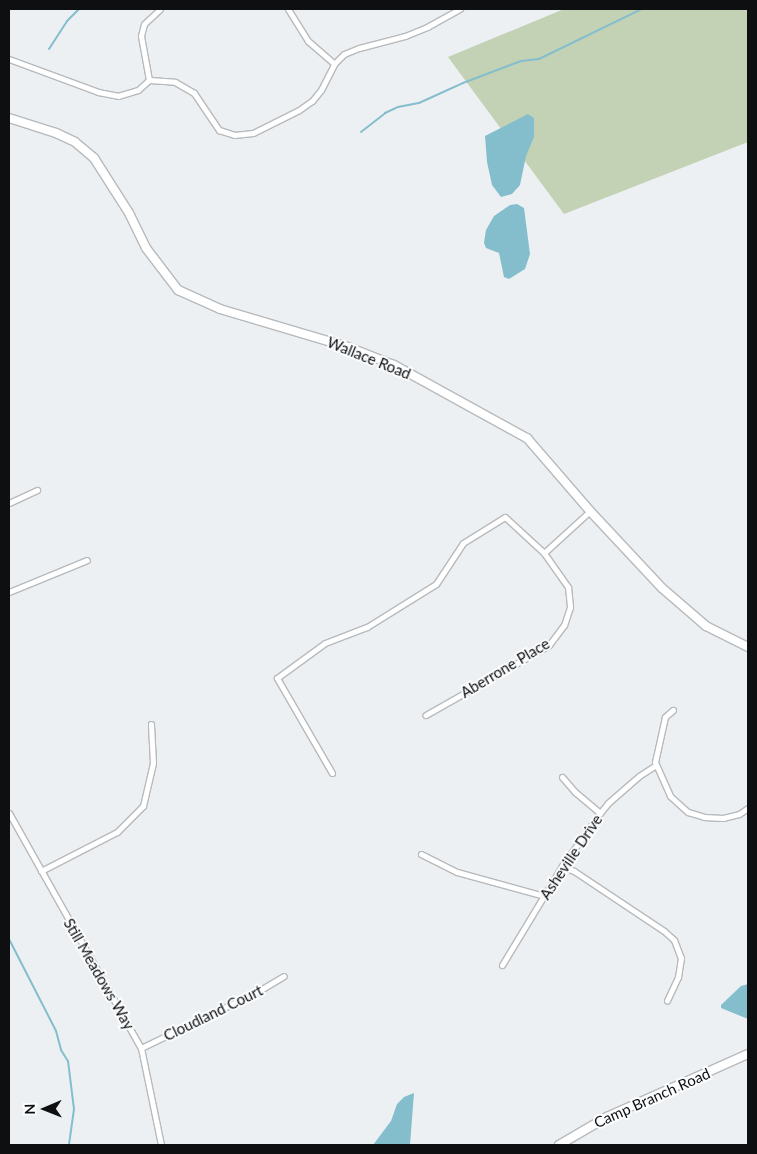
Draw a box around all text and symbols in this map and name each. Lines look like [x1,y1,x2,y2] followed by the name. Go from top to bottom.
[324,333,414,383] street label: Wallace Road
[457,634,553,702] street label: Aberrone Place
[536,811,606,903] street label: Asheville Drive
[60,915,138,1033] street label: Still Meadows Way
[161,981,265,1045] street label: Cloudland Court
[591,1064,713,1132] street label: Camp Branch Road
[20,1084,70,1134] north arrow
[21,1104,38,1115] text: N

